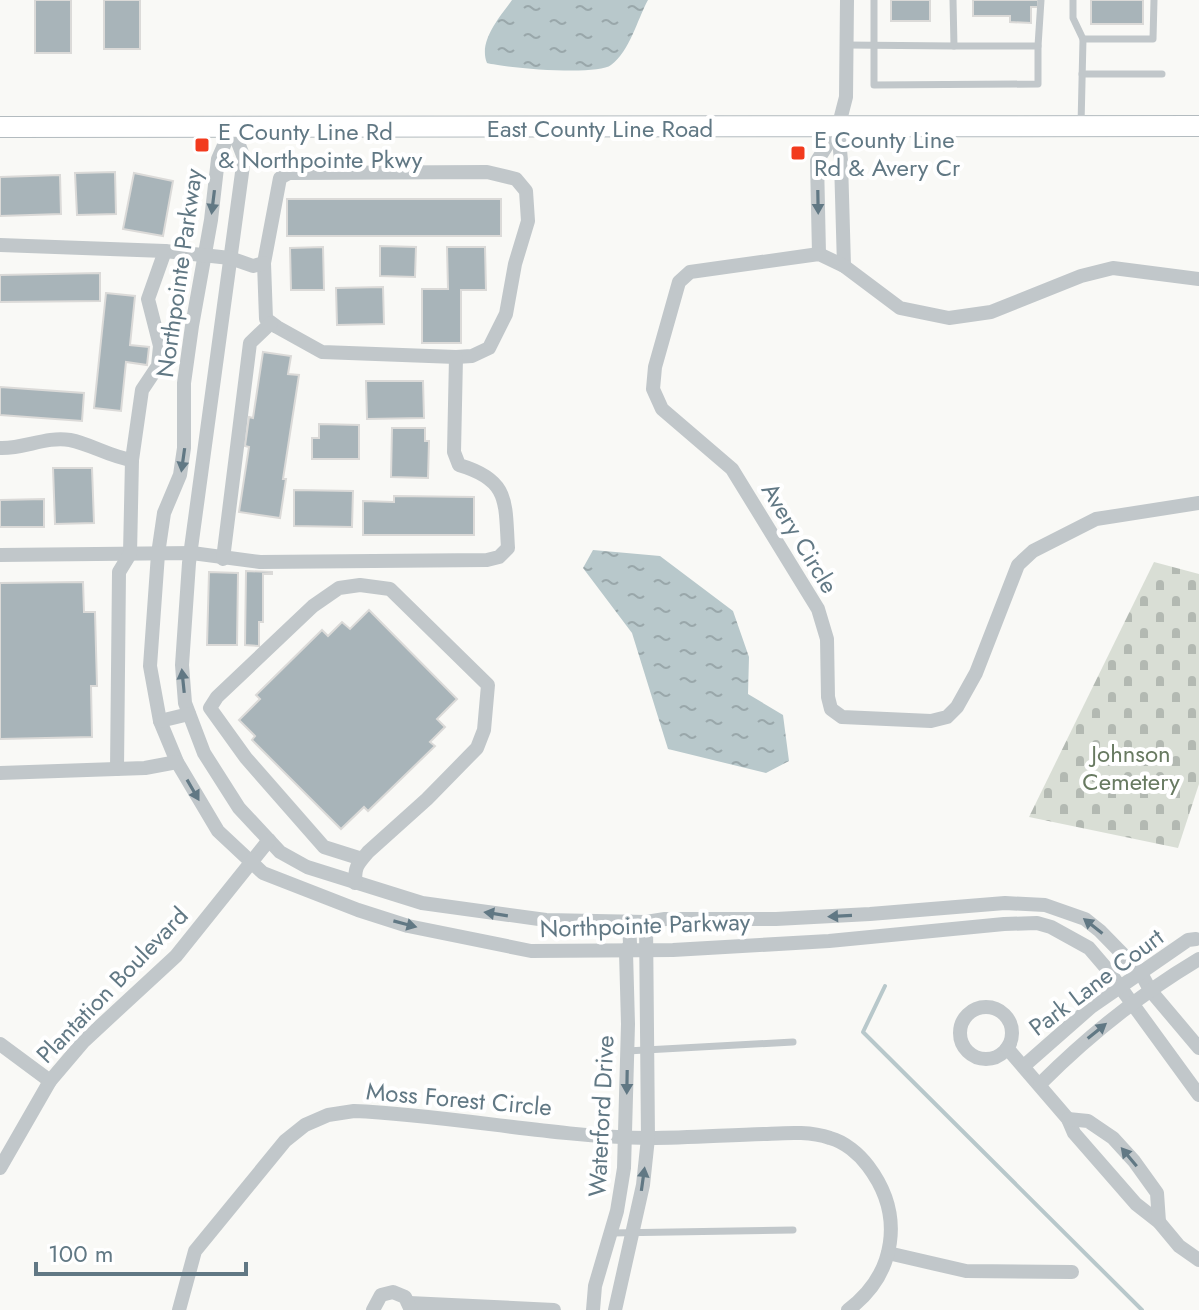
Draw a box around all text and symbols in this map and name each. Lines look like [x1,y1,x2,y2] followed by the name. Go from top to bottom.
[487,111,713,146] street label: East County Line Road
[218,114,423,177] place label: E County Line Rd & Northpointe Pkwy
[814,122,961,185] place label: E County Line Rd & Avery Cr
[193,136,211,154] marker: E County Line Rd & Northpointe Pkwy
[789,144,807,162] marker: E County Line Rd & Avery Cr
[147,166,211,380] street label: Northpointe Parkway
[207,190,220,215] one-way arrow
[812,190,824,215] one-way arrow
[176,448,189,473] one-way arrow
[753,476,847,600] street label: Avery Circle
[177,668,190,693] one-way arrow
[1082,736,1180,799] park label: Johnson Cemetery
[186,779,200,801] one-way arrow
[28,899,196,1071] street label: Plantation Boulevard
[539,904,751,946] street label: Northpointe Parkway
[484,907,509,920] one-way arrow
[827,910,852,923] one-way arrow
[1083,918,1104,935] one-way arrow
[392,919,417,931] one-way arrow
[1021,920,1171,1044] street label: Park Lane Court
[1087,1023,1107,1040] one-way arrow
[579,1034,623,1198] street label: Waterford Drive
[621,1070,633,1095] one-way arrow
[365,1073,553,1125] street label: Moss Forest Circle
[1121,1147,1138,1167] one-way arrow
[637,1166,650,1191] one-way arrow
[36,1226,246,1276] scale bar
[48,1236,114,1271] text: 100 m

